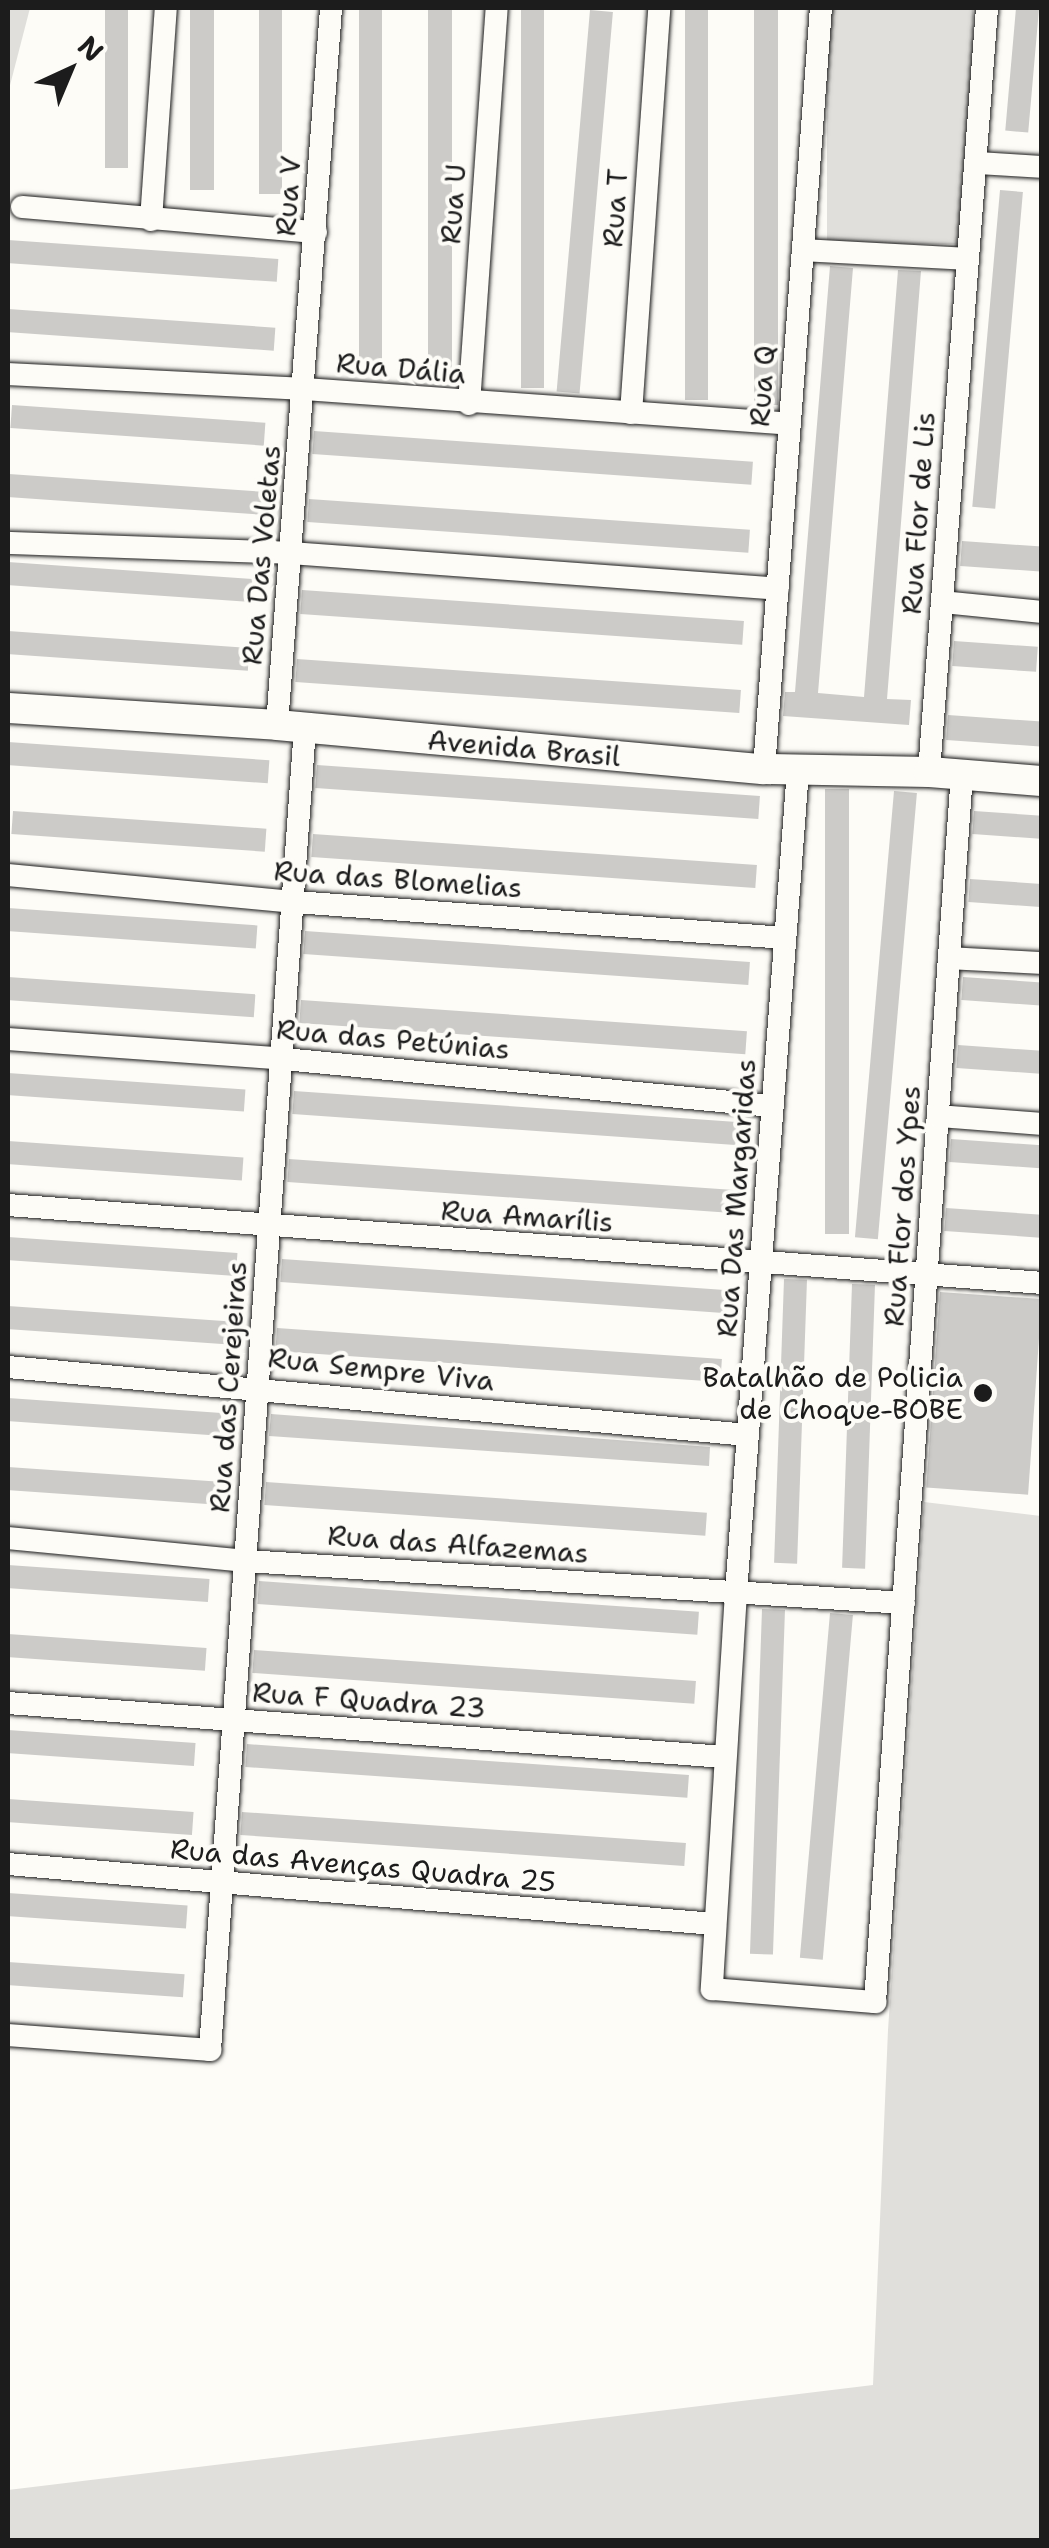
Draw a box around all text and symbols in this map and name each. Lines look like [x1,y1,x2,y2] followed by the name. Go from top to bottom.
[20,20,120,120] north arrow
[70,27,112,70] text: N
[268,155,308,237] street label: Rua V
[433,163,473,245] street label: Rua U
[595,168,635,248] street label: Rua T
[742,344,782,428] street label: Rua Q
[335,346,467,390] street label: Rua Dália
[894,411,942,615] street label: Rua Flor de Lis
[235,444,287,666] street label: Rua Das Voletas
[426,723,622,773] street label: Avenida Brasil
[273,854,523,904] street label: Rua das Blomelias
[275,1012,511,1066] street label: Rua das Petúnias
[710,1058,762,1338] street label: Rua Das Margaridas
[877,1084,927,1328] street label: Rua Flor dos Ypes
[440,1193,614,1239] street label: Rua Amarílis
[202,1260,254,1514] street label: Rua das Cerejeiras
[266,1340,496,1398] street label: Rua Sempre Viva
[703,1360,963,1426] place label: Batalhão de Policia de Choque-BOBE
[972,1382,994,1404] marker: Batalhão de Policia de Choque-BOBE
[326,1518,590,1570] street label: Rua das Alfazemas
[251,1675,487,1725] street label: Rua F Quadra 23
[169,1831,557,1899] street label: Rua das Avenças Quadra 25

